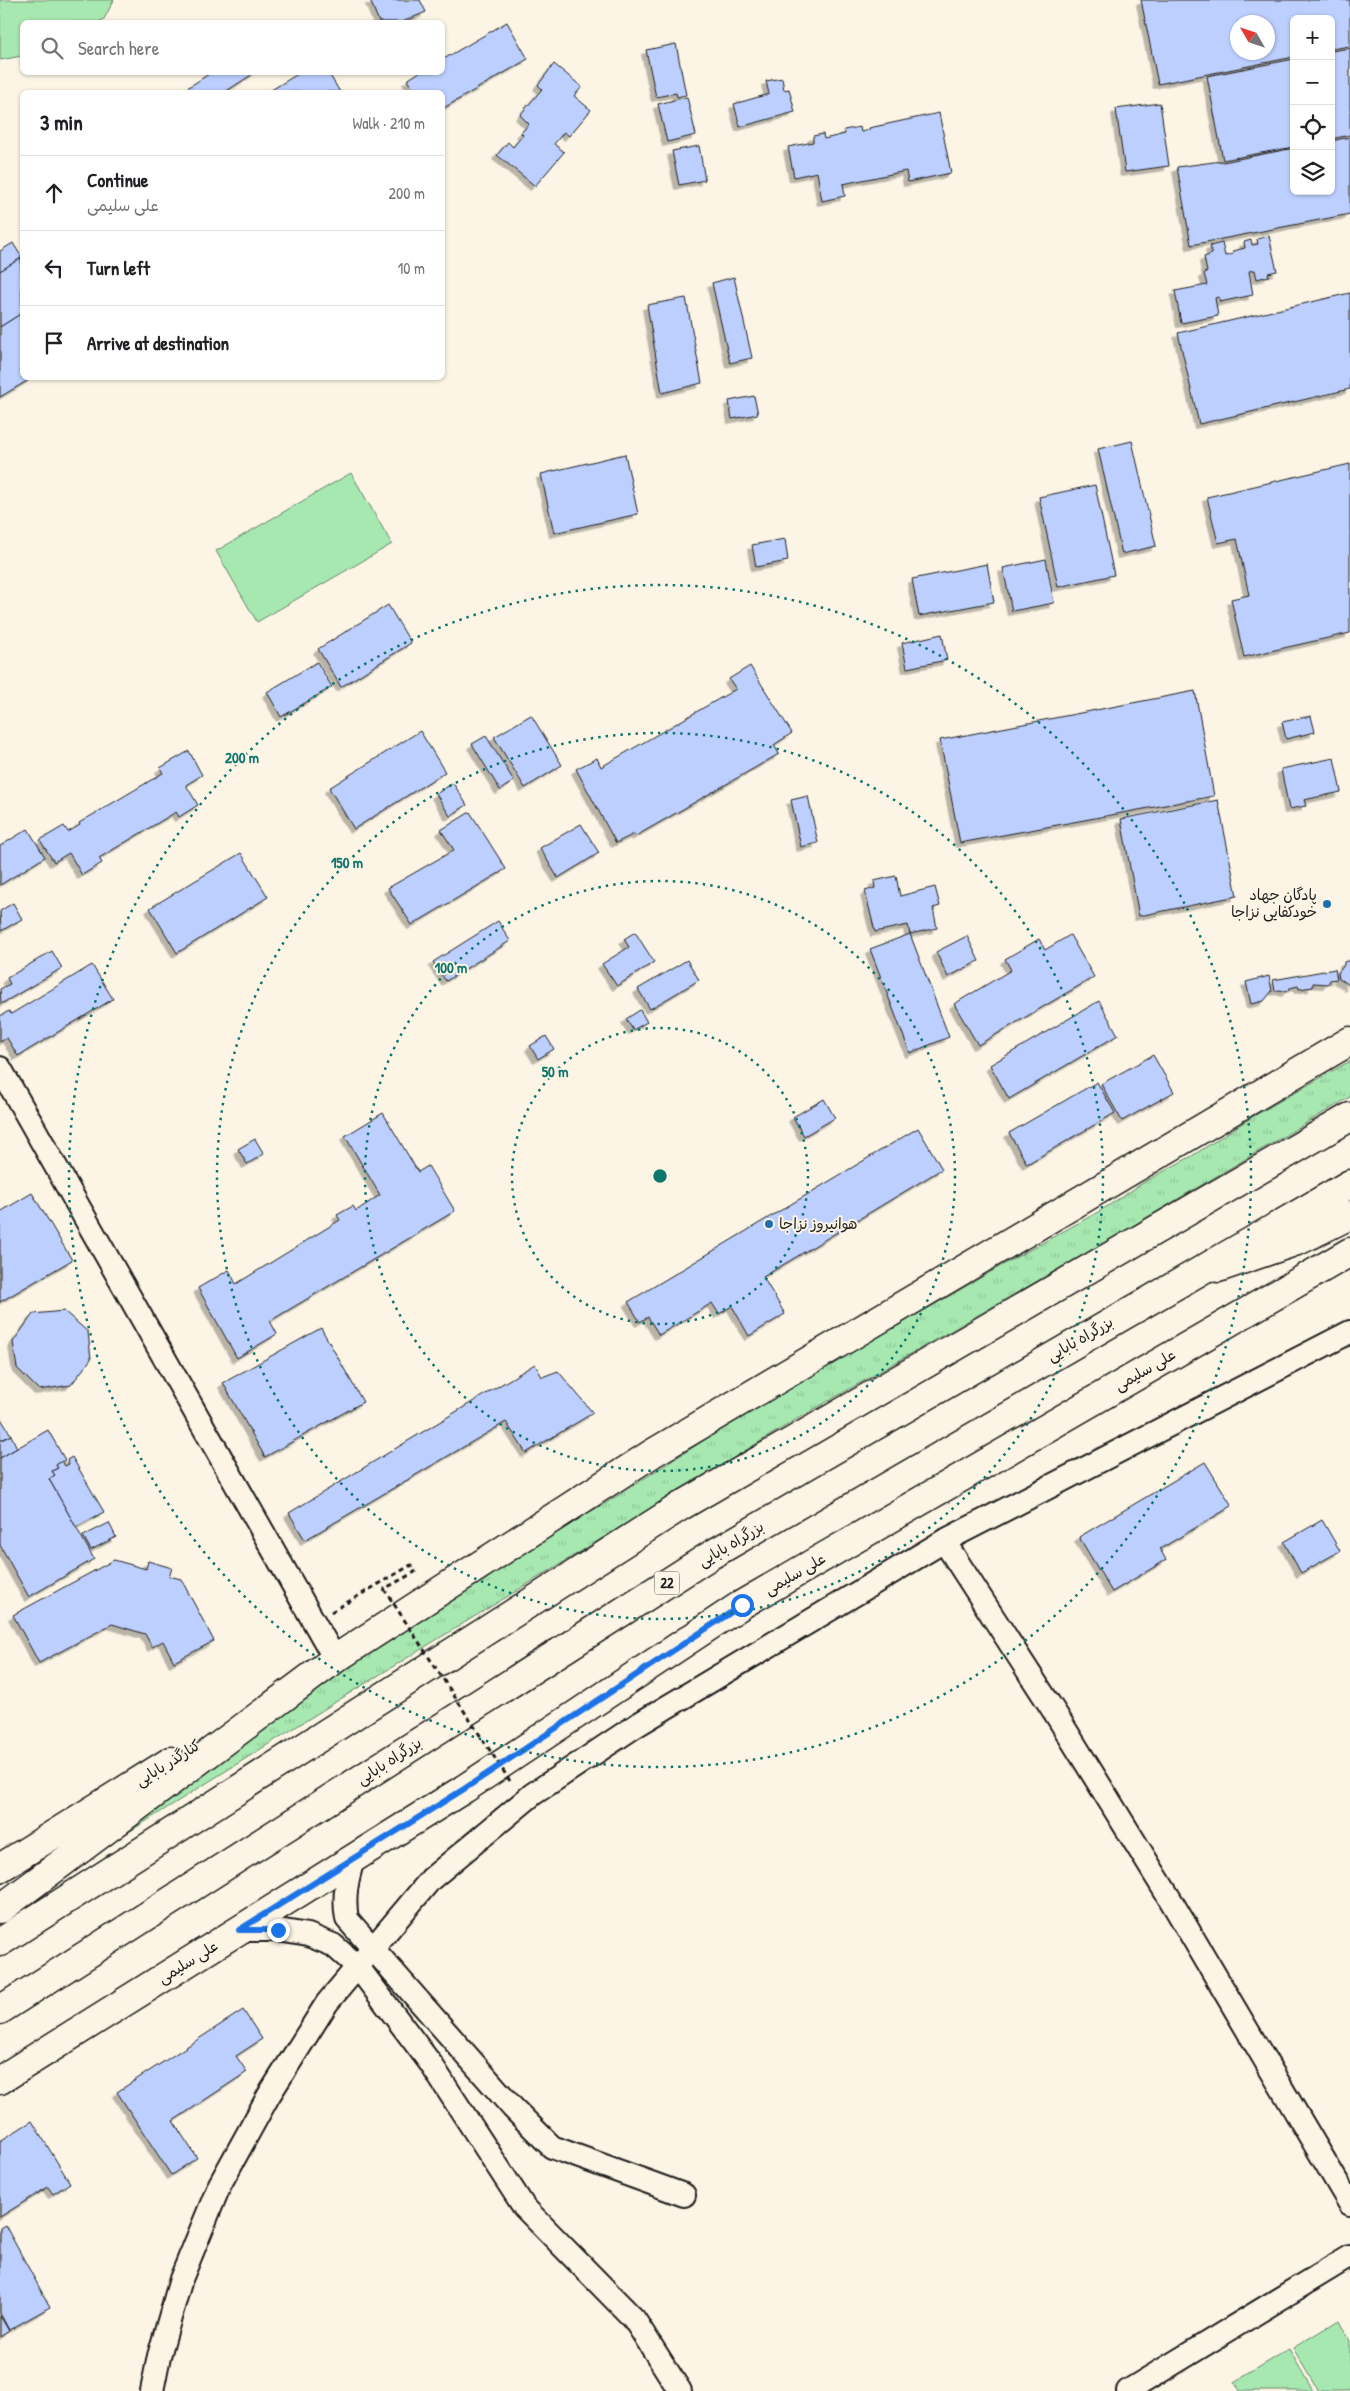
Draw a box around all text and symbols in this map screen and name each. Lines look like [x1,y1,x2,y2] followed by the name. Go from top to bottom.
[1230,15,1275,60] north arrow
[1290,15,1335,195] map controls
[1290,15,1335,60] button: +
[20,20,445,75] search box
[38,34,66,62] icon: search
[78,35,159,61] text: Search here
[1290,60,1335,105] button: −
[1290,105,1335,150] button: locate
[40,108,83,137] text: 3 min
[352,112,425,134] text: Walk · 210 m
[1290,150,1335,195] button: layers
[87,167,148,193] text: Continue
[40,179,68,207] icon: ahead
[389,182,425,204] text: 200 m
[87,194,159,216] text: علی سلیمی
[40,254,68,282] icon: left
[87,255,150,281] text: Turn left
[397,257,425,279] text: 10 m
[40,329,68,357] icon: arrive
[87,330,229,356] text: Arrive at destination
[225,747,259,768] text: 200 m
[331,852,363,873] text: 150 m
[1231,884,1317,922] place label: پادگان جهاد خودکفایی نزاجا
[1321,898,1333,910] marker: پادگان جهاد خودکفایی نزاجا
[435,957,467,978] text: 100 m
[542,1061,568,1082] text: 50 m
[651,1167,669,1185] centre of rings
[779,1213,858,1234] place label: هوانیروز نزاجا
[763,1218,775,1230] marker: هوانیروز نزاجا
[1043,1311,1117,1366] street label: بزرگراه بابایی
[1110,1344,1179,1396] street label: علی سلیمی
[694,1516,768,1572] street label: بزرگراه بابایی
[760,1548,829,1600] street label: علی سلیمی
[654,1572,680,1595] road number: 22
[731,1594,754,1617] route start
[352,1732,425,1789] street label: بزرگراه بابایی
[131,1734,204,1791] street label: کنارگذر بابایی
[267,1919,290,1942] route end
[154,1935,222,1988] street label: علی سلیمی

